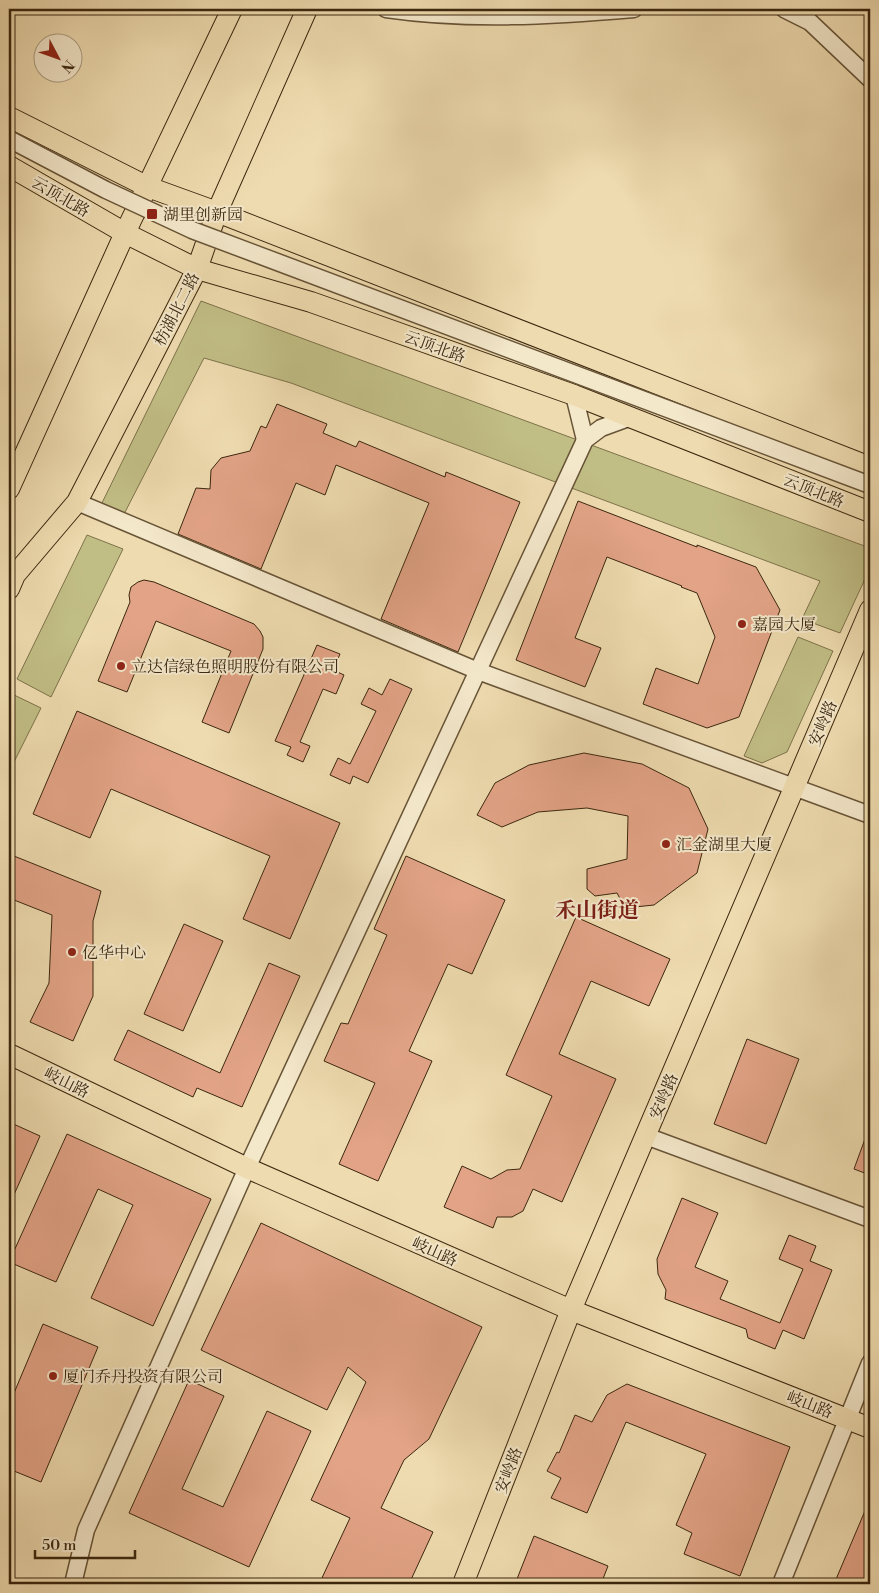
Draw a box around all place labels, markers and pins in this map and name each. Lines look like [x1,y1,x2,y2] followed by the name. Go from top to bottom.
[163,205,243,225] place label: 湖里创新园
[145,207,159,221] marker: 湖里创新园
[752,615,816,635] place label: 嘉园大厦
[736,618,748,630] marker: 嘉园大厦
[131,657,339,677] place label: 立达信绿色照明股份有限公司
[115,660,127,672] marker: 立达信绿色照明股份有限公司
[676,835,772,855] place label: 汇金湖里大厦
[660,838,672,850] marker: 汇金湖里大厦
[82,943,146,963] place label: 亿华中心
[66,946,78,958] marker: 亿华中心
[63,1367,223,1387] place label: 厦门乔丹投资有限公司
[47,1370,59,1382] marker: 厦门乔丹投资有限公司

